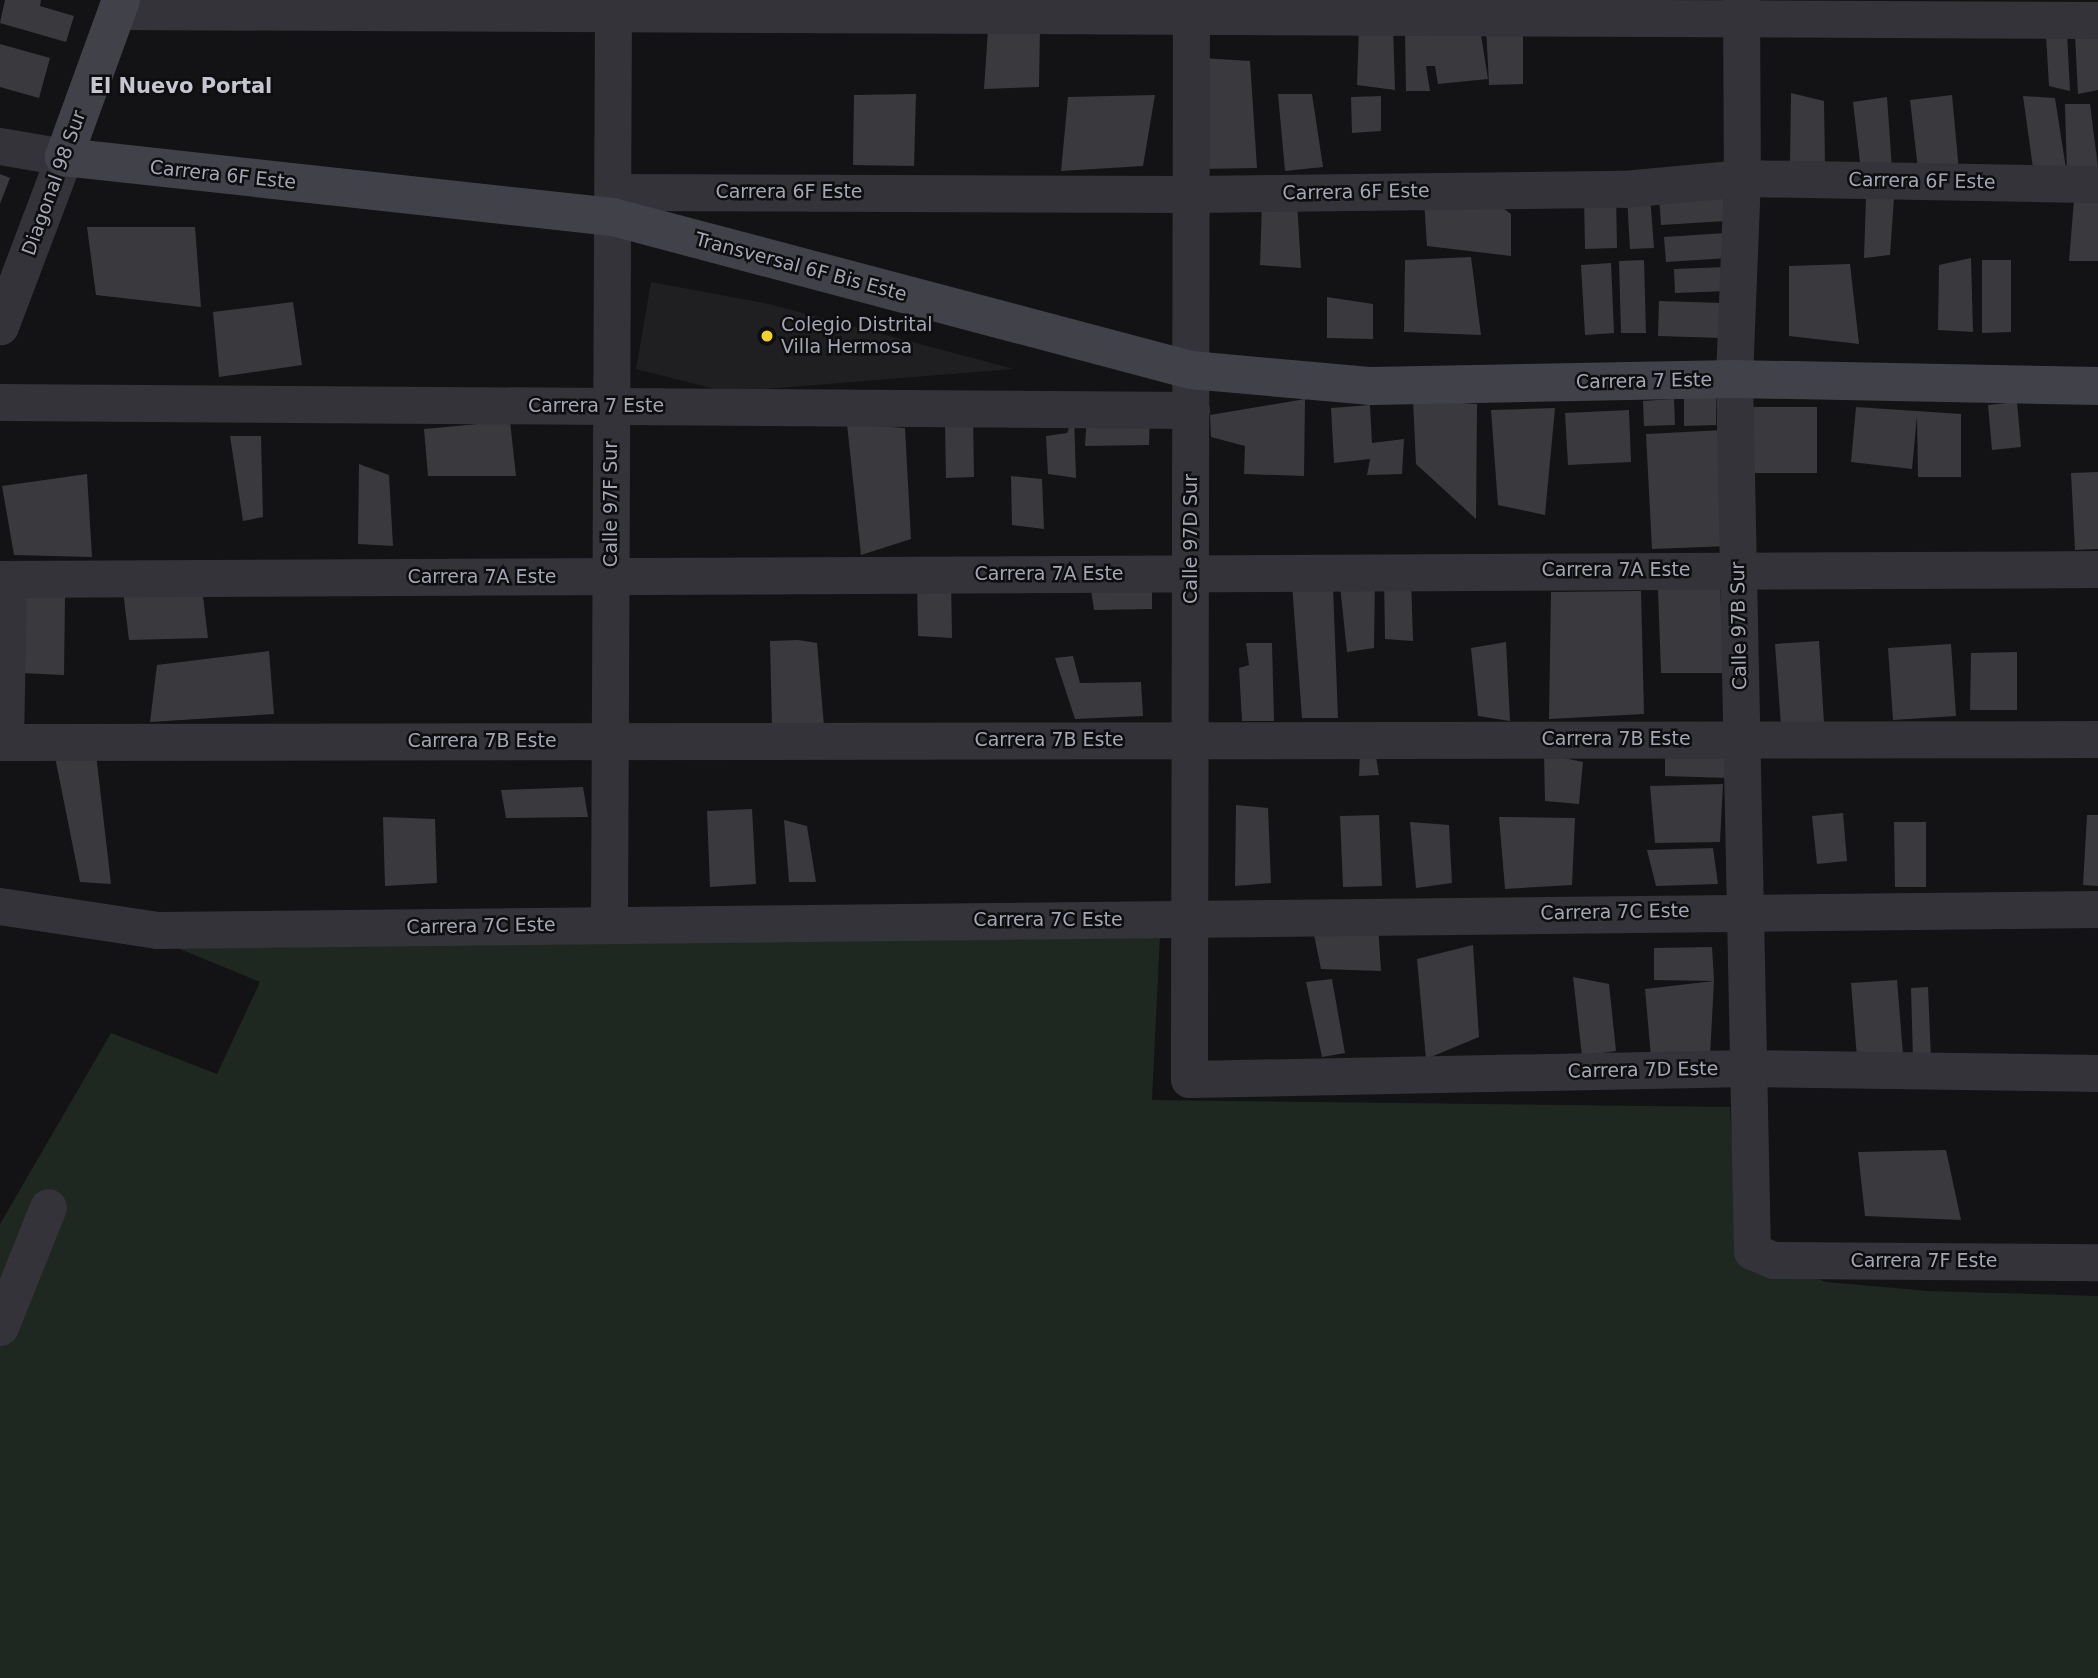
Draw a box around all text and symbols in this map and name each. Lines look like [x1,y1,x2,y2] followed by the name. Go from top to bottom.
[90,73,272,99] district label: El Nuevo Portal
[17,108,91,258] street label: Diagonal 98 Sur
[149,156,297,194] street label: Carrera 6F Este
[1848,168,1996,194] street label: Carrera 6F Este
[1282,179,1430,205] street label: Carrera 6F Este
[715,181,863,203] street label: Carrera 6F Este
[693,228,909,306] street label: Transversal 6F Bis Este
[781,314,933,358] place label: Colegio Distrital Villa Hermosa
[759,328,775,344] marker: Colegio Distrital Villa Hermosa
[1576,368,1712,394] street label: Carrera 7 Este
[528,395,664,417] street label: Carrera 7 Este
[600,441,622,567] street label: Calle 97F Sur
[1180,474,1202,604] street label: Calle 97D Sur
[1541,559,1691,581] street label: Carrera 7A Este
[1726,562,1752,690] street label: Calle 97B Sur
[974,563,1124,585] street label: Carrera 7A Este
[407,566,557,588] street label: Carrera 7A Este
[1541,728,1691,750] street label: Carrera 7B Este
[974,729,1124,751] street label: Carrera 7B Este
[407,730,557,752] street label: Carrera 7B Este
[1540,899,1690,925] street label: Carrera 7C Este
[973,909,1123,931] street label: Carrera 7C Este
[406,913,556,939] street label: Carrera 7C Este
[1567,1057,1719,1083] street label: Carrera 7D Este
[1850,1250,1998,1272] street label: Carrera 7F Este

